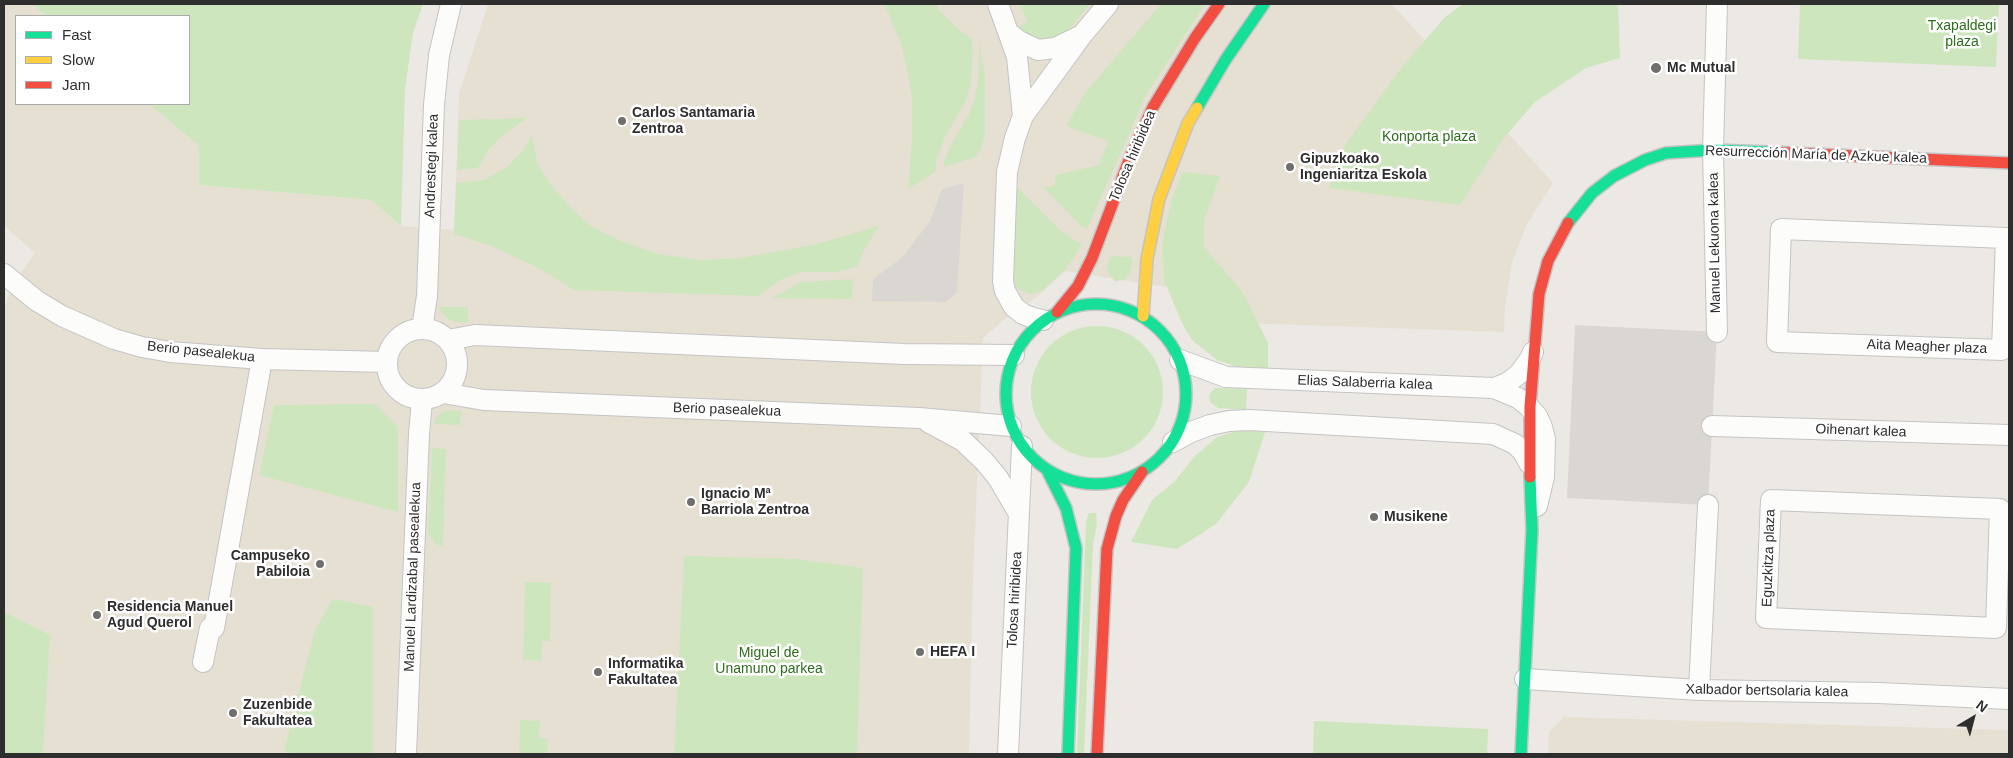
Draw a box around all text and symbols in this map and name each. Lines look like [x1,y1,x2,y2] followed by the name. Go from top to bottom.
[15,15,190,105] legend
[1928,18,1996,50] park label: Txapaldegi plaza
[62,26,91,43] text: Fast
[62,51,95,68] text: Slow
[1667,60,1735,76] place label: Mc Mutual
[1649,61,1663,75] marker: Mc Mutual
[62,76,90,93] text: Jam
[632,105,755,138] place label: Carlos Santamaria Zentroa
[1106,108,1160,204] street label: Tolosa hiribidea
[422,114,442,218] street label: Andrestegi kalea
[616,115,628,127] marker: Carlos Santamaria Zentroa
[1382,129,1476,145] park label: Konporta plaza
[1705,143,1927,167] street label: Resurrección María de Azkue kalea
[1300,151,1427,184] place label: Gipuzkoako Ingeniaritza Eskola
[1284,161,1296,173] marker: Gipuzkoako Ingeniaritza Eskola
[1705,172,1725,314] street label: Manuel Lekuona kalea
[1866,337,1988,357] street label: Aita Meagher plaza
[146,338,256,366] street label: Berio pasealekua
[1297,372,1433,394] street label: Elias Salaberria kalea
[673,400,781,420] street label: Berio pasealekua
[1815,421,1907,441] street label: Oihenart kalea
[401,482,425,672] street label: Manuel Lardizabal pasealekua
[701,486,809,518] place label: Ignacio Mª Barriola Zentroa
[685,496,697,508] marker: Ignacio Mª Barriola Zentroa
[1384,509,1448,525] place label: Musikene
[1759,509,1779,607] street label: Eguzkitza plaza
[1368,511,1380,523] marker: Musikene
[231,548,310,580] place label: Campuseko Pabiloia
[1004,551,1026,649] street label: Tolosa hiribidea
[314,558,326,570] marker: Campuseko Pabiloia
[107,599,233,632] place label: Residencia Manuel Agud Querol
[91,609,103,621] marker: Residencia Manuel Agud Querol
[930,644,975,660] place label: HEFA I
[715,645,823,678] park label: Miguel de Unamuno parkea
[914,646,926,658] marker: HEFA I
[608,656,683,689] place label: Informatika Fakultatea
[592,666,604,678] marker: Informatika Fakultatea
[1686,681,1848,701] street label: Xalbador bertsolaria kalea
[1948,693,1998,743] north arrow
[243,697,312,730] place label: Zuzenbide Fakultatea
[1973,697,1991,715] text: N
[227,707,239,719] marker: Zuzenbide Fakultatea

